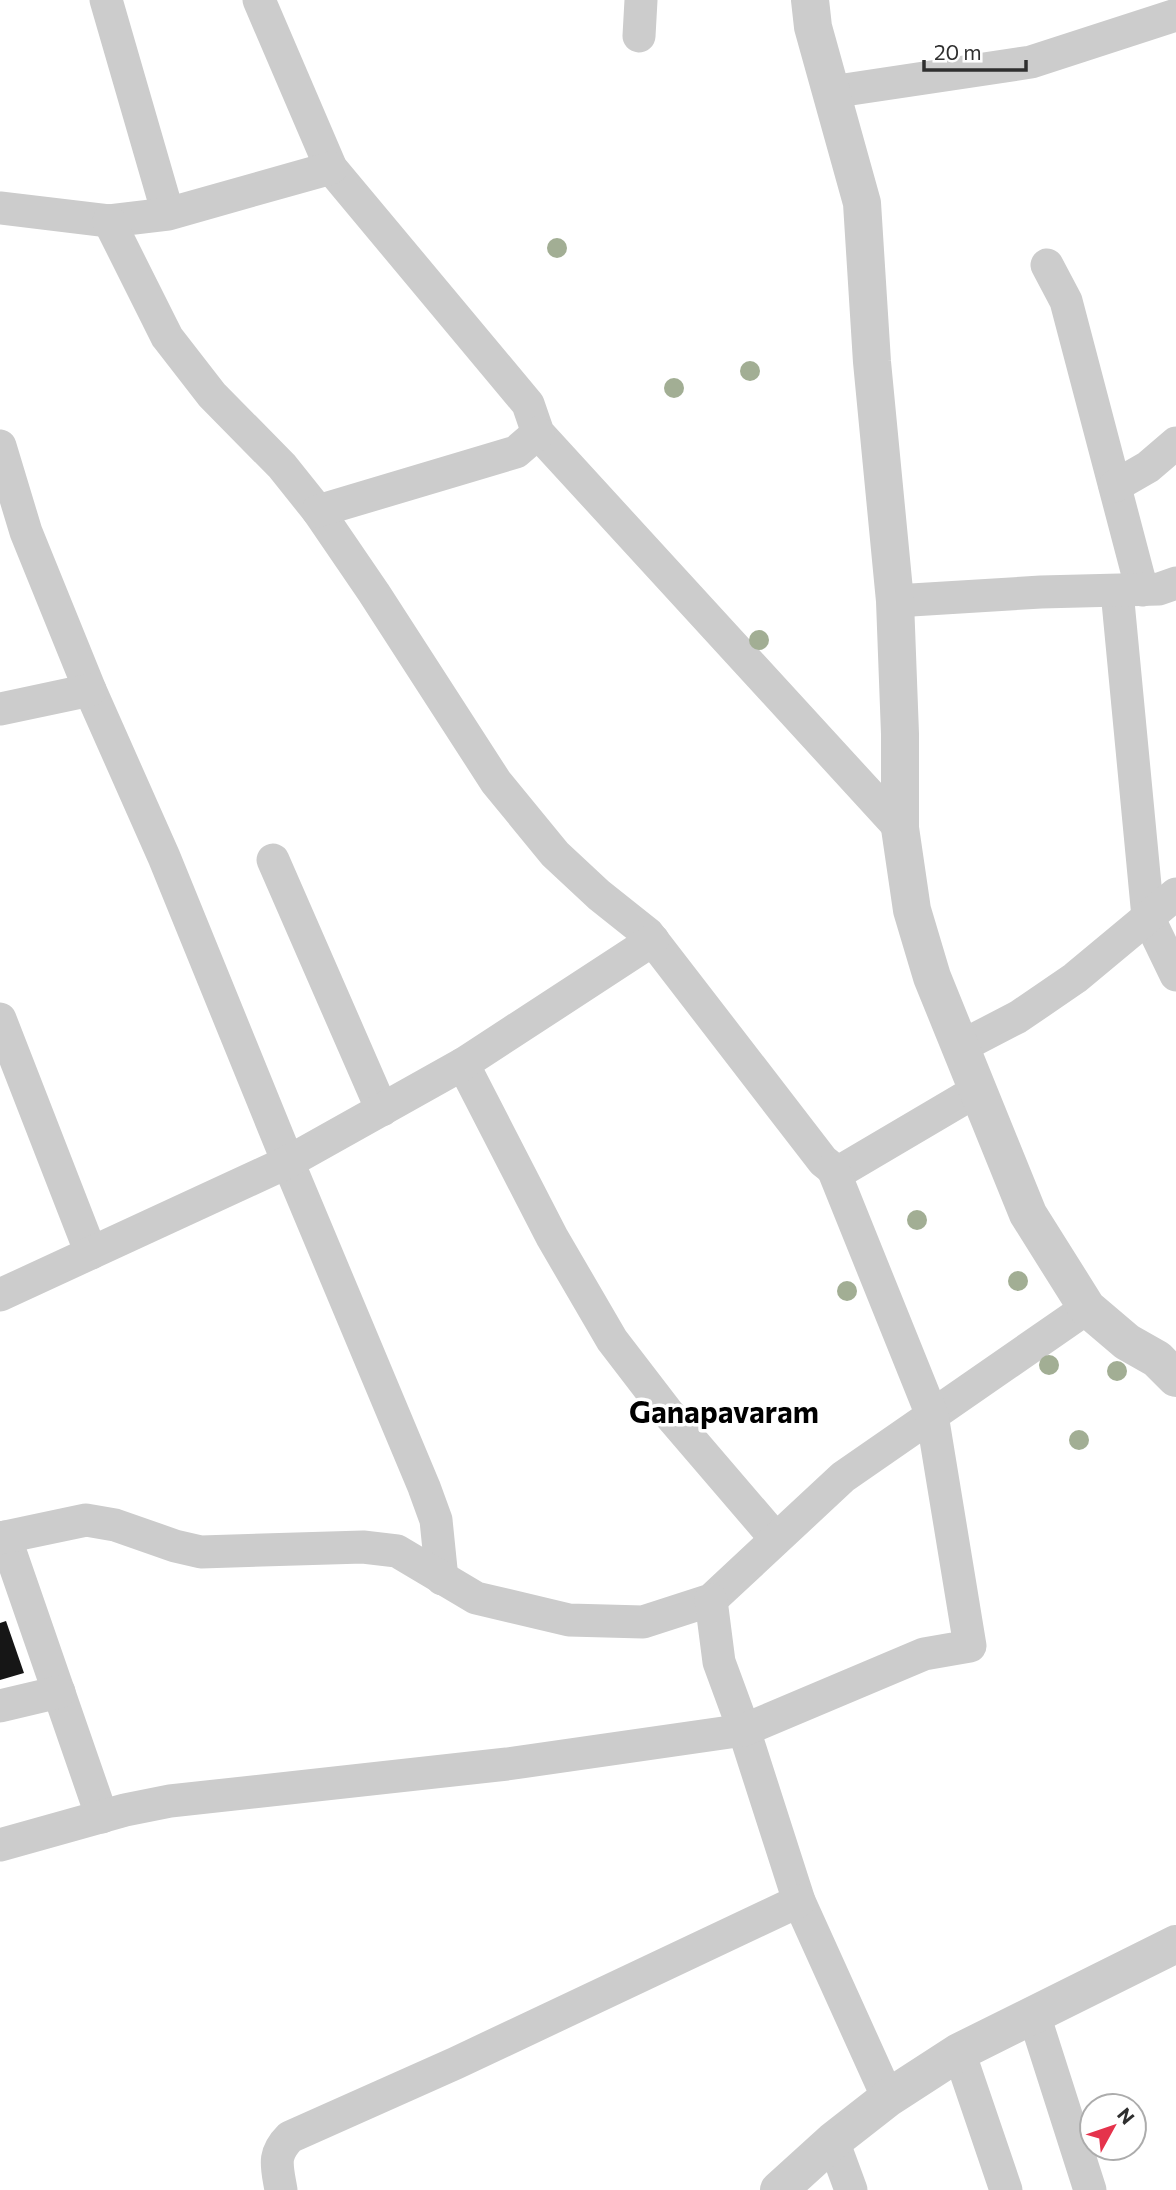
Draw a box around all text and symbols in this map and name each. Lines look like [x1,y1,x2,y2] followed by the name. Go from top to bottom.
[924,28,1026,72] scale bar
[934,39,982,64] text: 20 m
[629,1392,819,1429] district label: Ganapavaram
[1078,2092,1148,2162] north arrow
[1113,2103,1140,2129] text: N

